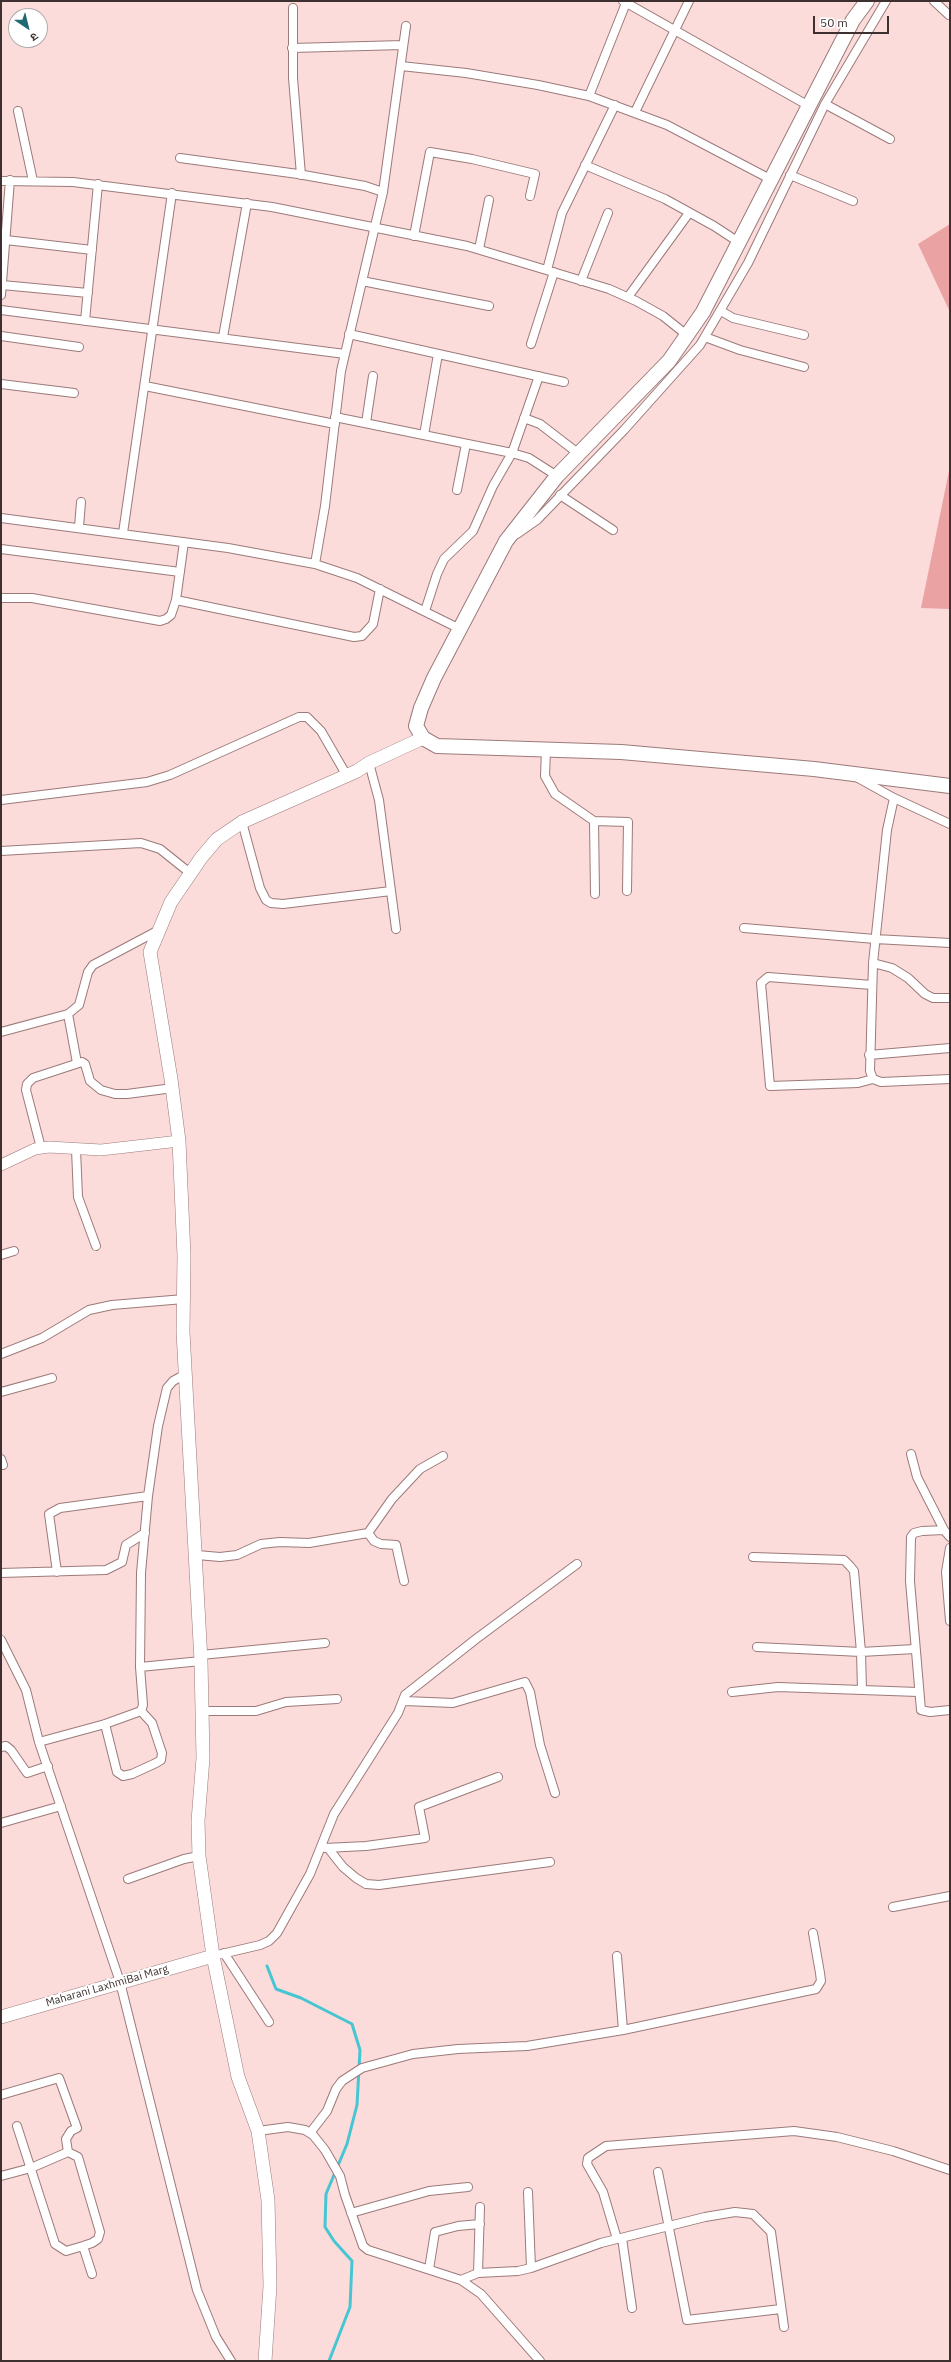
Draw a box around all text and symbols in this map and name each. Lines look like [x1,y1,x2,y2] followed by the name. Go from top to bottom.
[8,8,48,48] north arrow
[815,8,891,34] scale bar
[820,15,848,30] text: 50 m
[28,29,41,45] text: उ
[44,1962,170,2010] street label: Maharani LaxhmiBai Marg

